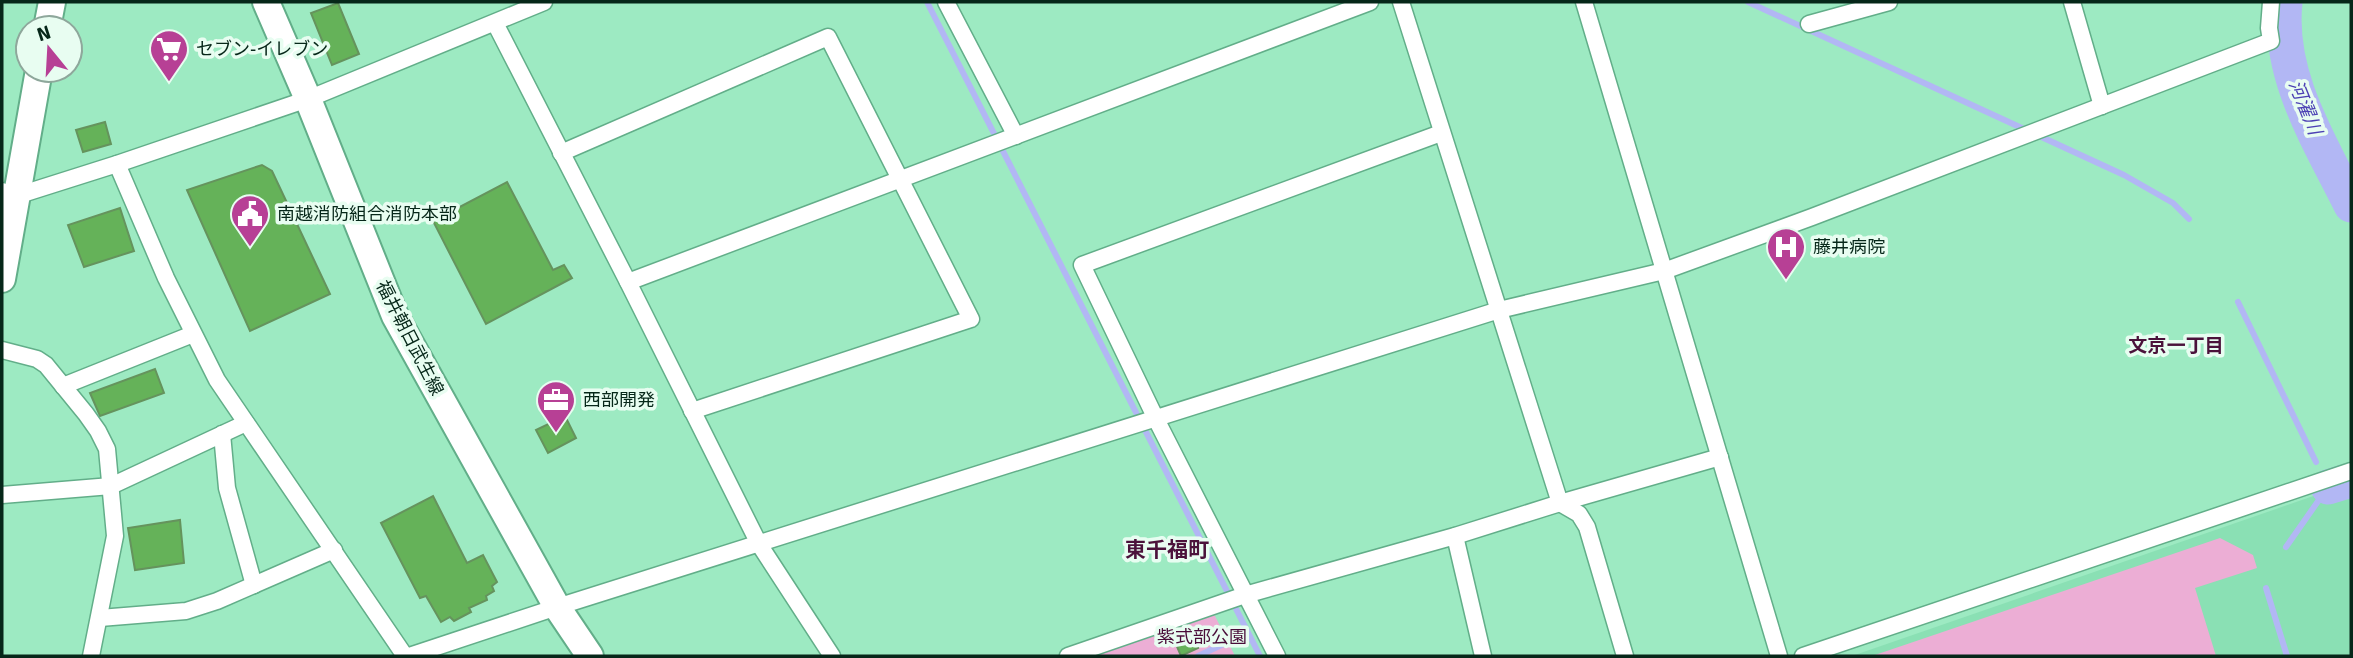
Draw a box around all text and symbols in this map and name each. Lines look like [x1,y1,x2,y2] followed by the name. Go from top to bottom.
[14,14,84,84] north arrow
[34,20,54,47] text: N
[148,28,190,83] supermarket icon: セブン-イレブン
[196,38,328,60] place label: セブン-イレブン
[2283,76,2328,140] water label: 河濯川
[229,193,271,248] public building icon: 南越消防組合消防本部
[277,203,457,225] place label: 南越消防組合消防本部
[1765,226,1807,281] hospital icon: 藤井病院
[1813,236,1885,258] place label: 藤井病院
[372,277,448,399] street label: 福井朝日武生線
[2128,334,2224,358] district label: 文京一丁目
[535,379,577,434] office icon: 西部開発
[583,389,655,411] place label: 西部開発
[1125,537,1209,563] district label: 東千福町
[1157,626,1247,648] park label: 紫式部公園

